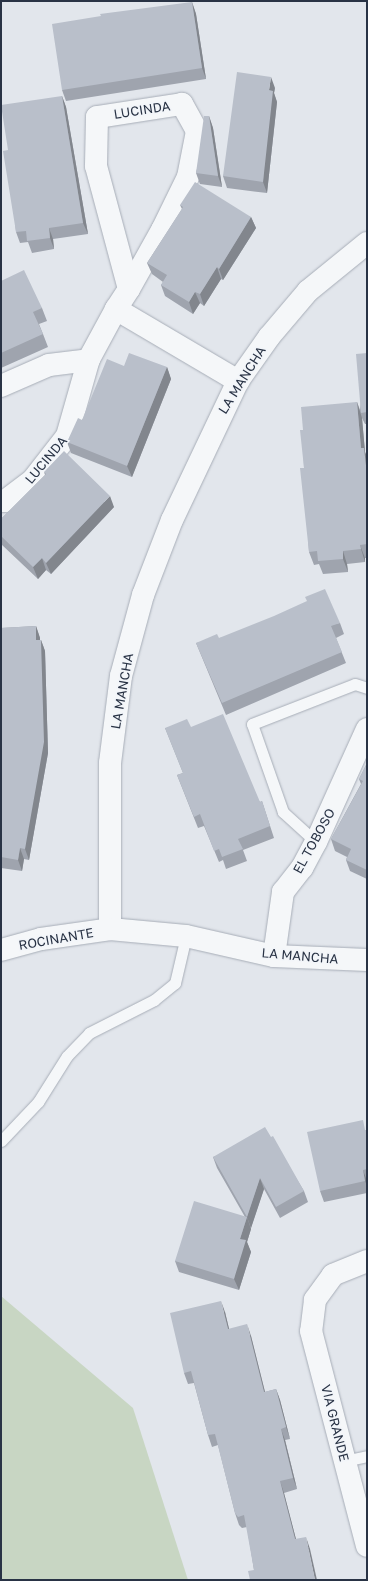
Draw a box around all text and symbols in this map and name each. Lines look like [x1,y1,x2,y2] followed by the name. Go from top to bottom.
[113,98,171,122] street label: LUCINDA
[215,343,269,417] street label: LA MANCHA
[22,433,70,487] street label: LUCINDA
[108,652,136,730] street label: LA MANCHA
[290,806,338,876] street label: EL TOBOSO
[17,925,95,953] street label: ROCINANTE
[261,945,339,967] street label: LA MANCHA
[318,1383,352,1463] street label: VIA GRANDE

